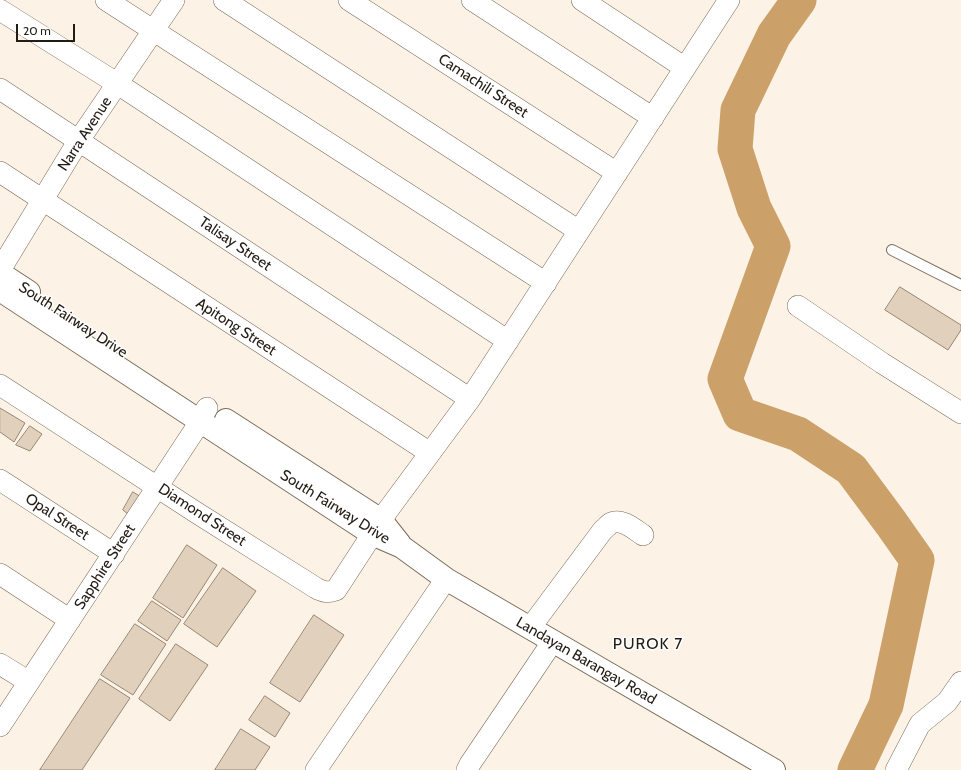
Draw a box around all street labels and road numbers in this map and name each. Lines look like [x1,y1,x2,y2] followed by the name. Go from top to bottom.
[435,50,531,122] street label: Camachili Street
[54,93,116,175] street label: Narra Avenue
[195,213,275,275] street label: Talisay Street
[15,278,131,362] street label: South Fairway Drive
[193,294,279,360] street label: Apitong Street
[277,466,393,548] street label: South Fairway Drive
[155,480,249,550] street label: Diamond Street
[22,490,92,544] street label: Opal Street
[71,521,139,613] street label: Sapphire Street
[513,613,659,709] street label: Landayan Barangay Road

